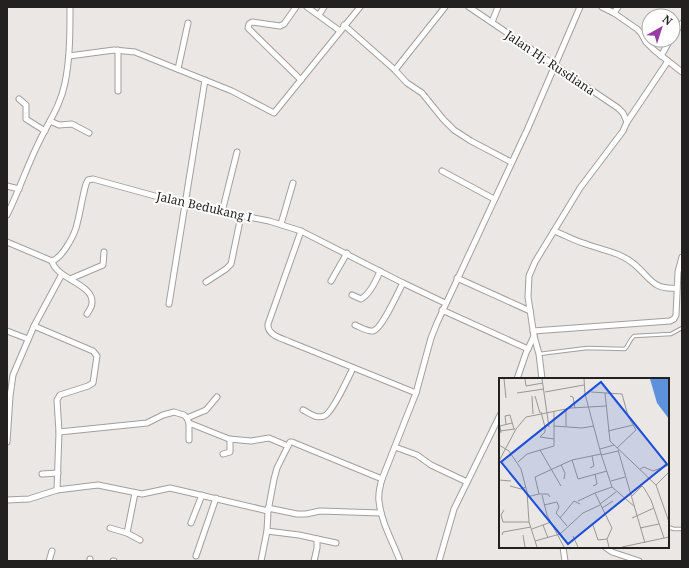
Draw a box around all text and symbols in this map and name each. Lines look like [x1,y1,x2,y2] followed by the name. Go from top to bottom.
[641,8,681,48] north arrow
[660,11,676,29] text: N
[501,26,599,99] street label: Jalan Hj. Rusdiana
[154,187,253,226] street label: Jalan Bedukang I
[499,378,669,548] inset map

